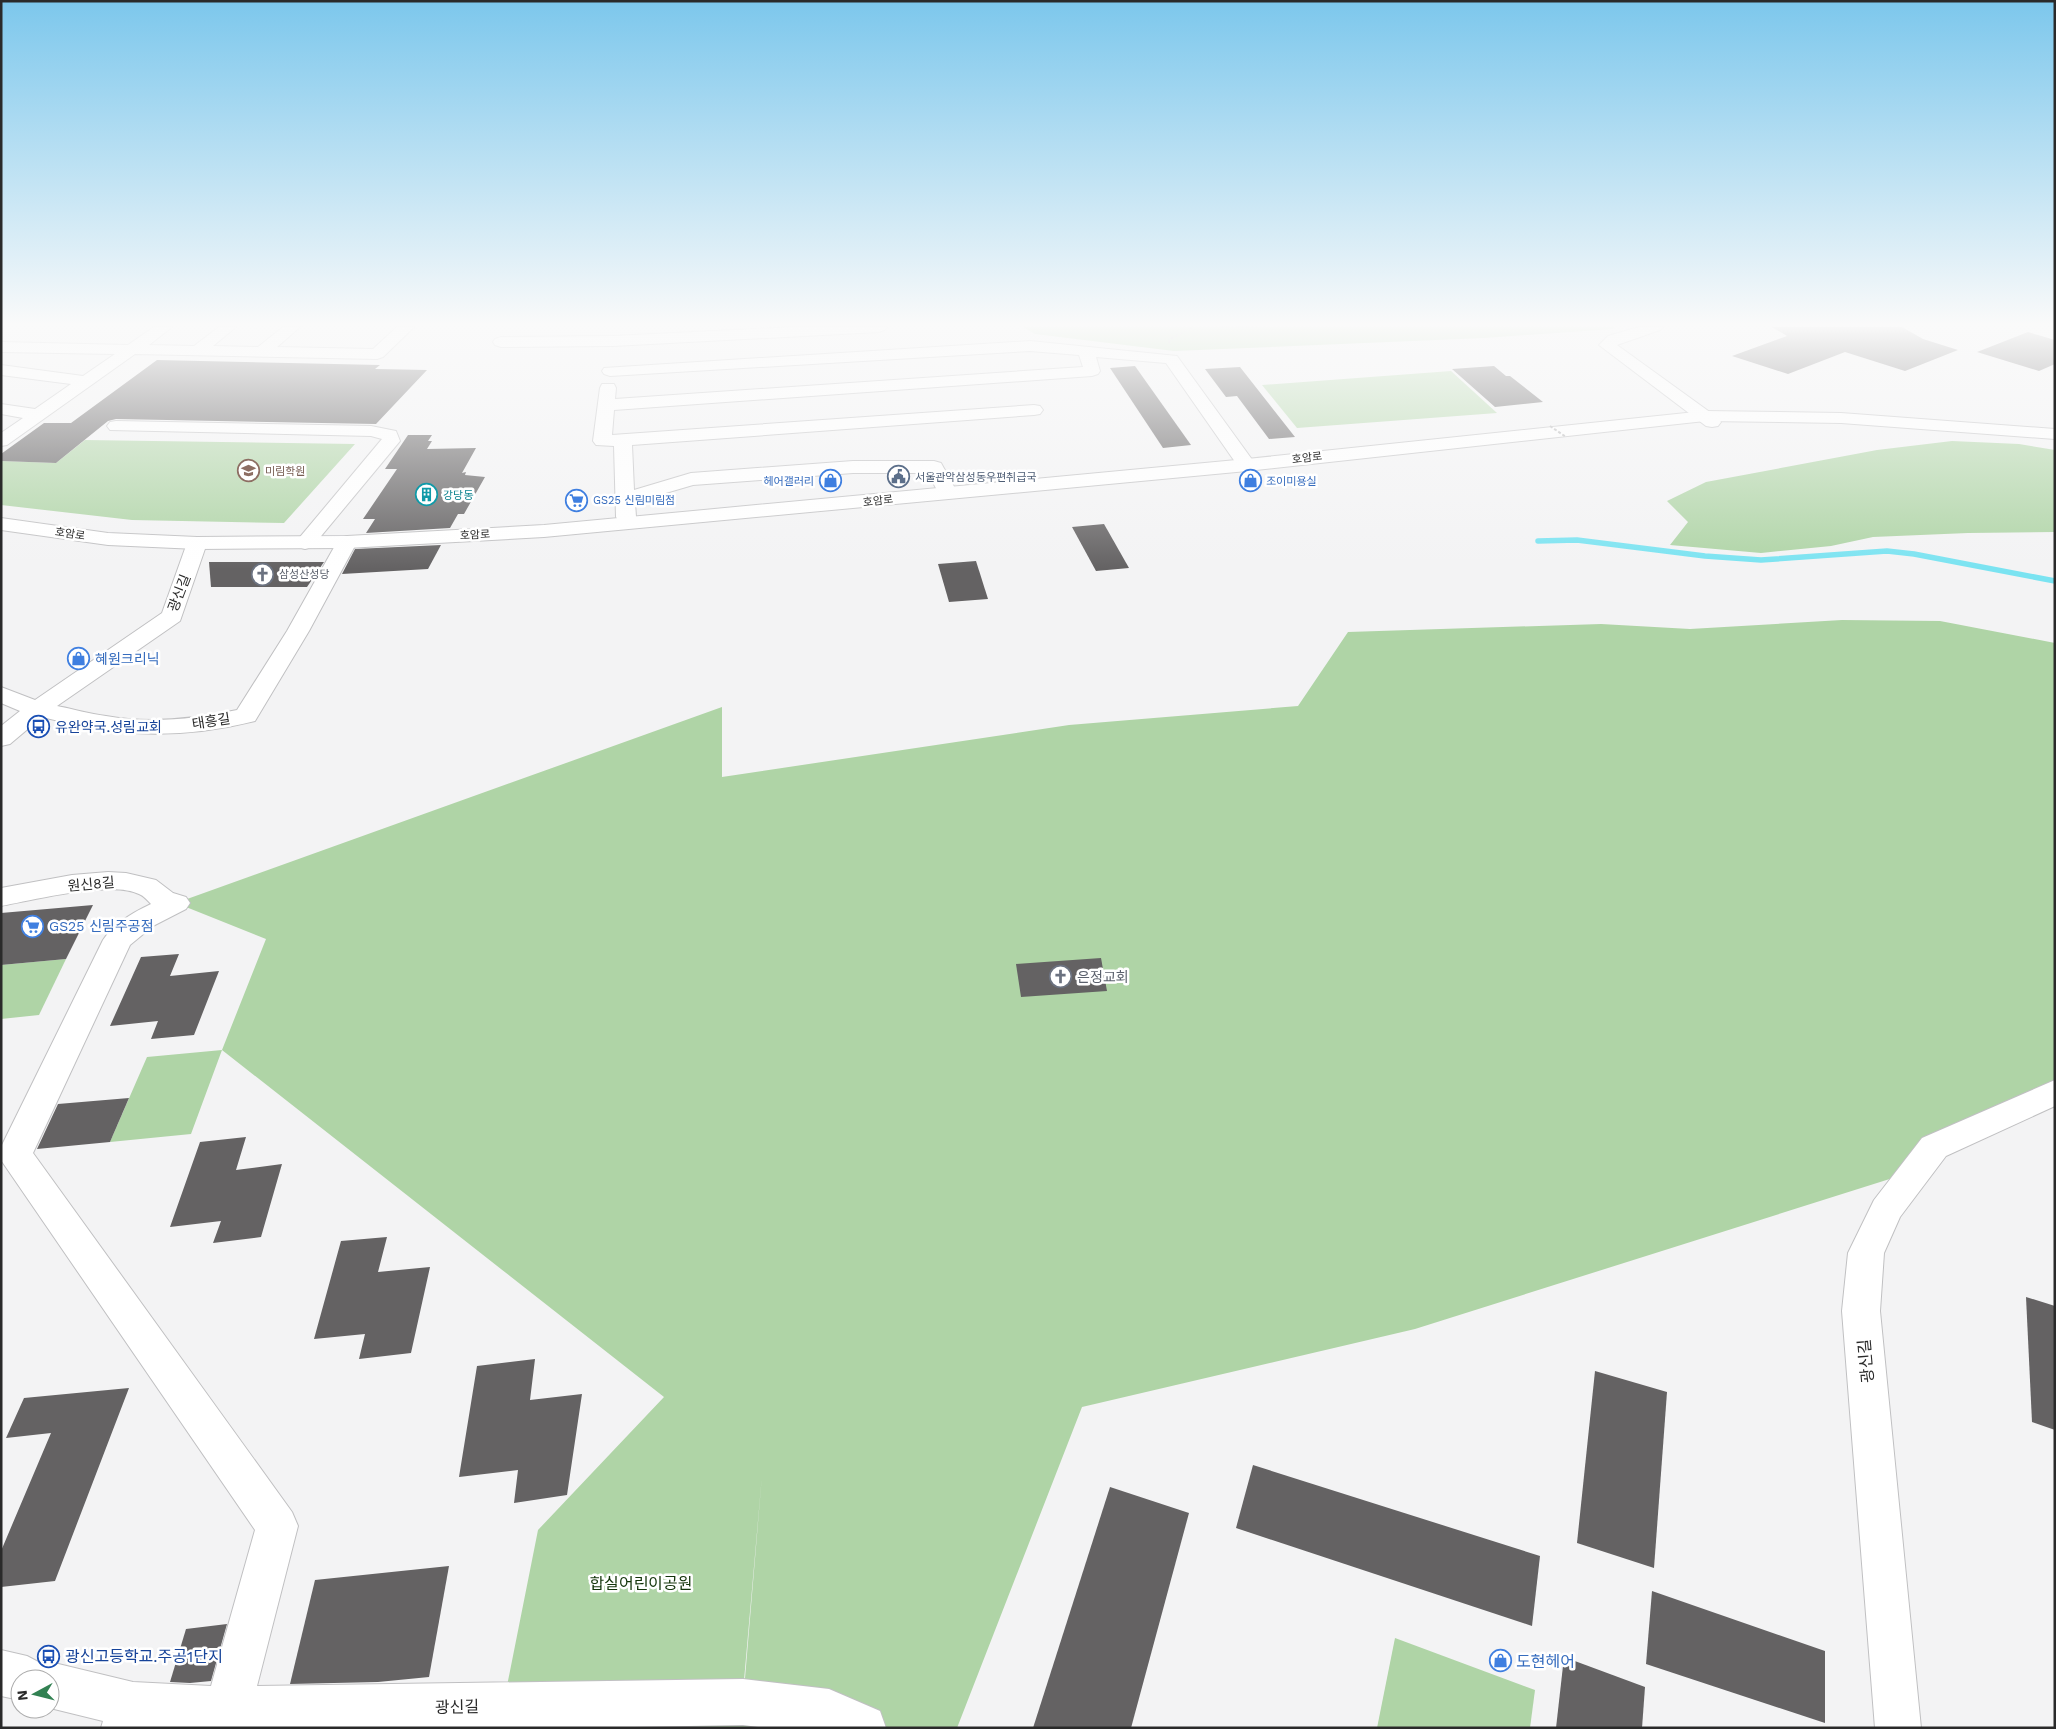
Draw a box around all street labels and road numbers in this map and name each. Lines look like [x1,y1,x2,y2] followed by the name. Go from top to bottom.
[1291,450,1323,466] street label: 호암로
[862,493,894,509] street label: 호암로
[54,525,86,543] street label: 호암로
[459,528,491,542] street label: 호암로
[165,572,193,614] street label: 광신길
[191,710,231,732] street label: 태흥길
[67,874,115,894] street label: 원신8길
[1855,1338,1877,1384] street label: 광신길
[435,1697,479,1717] street label: 광신길

